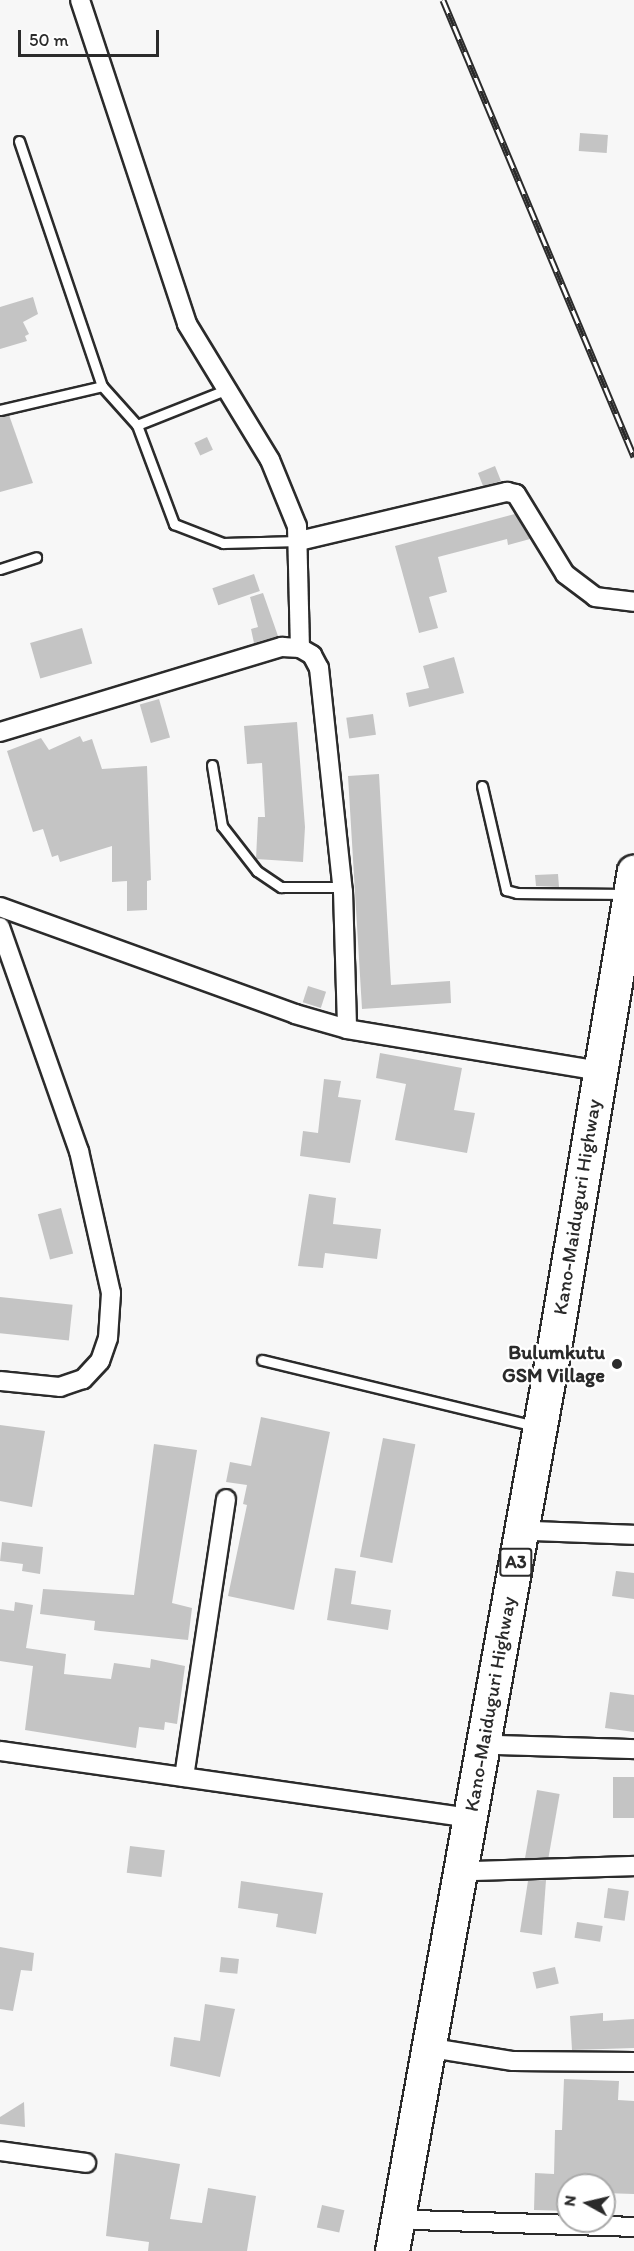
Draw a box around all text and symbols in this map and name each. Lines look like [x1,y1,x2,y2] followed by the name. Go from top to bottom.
[21,18,162,56] scale bar
[29,29,69,51] text: 50 m
[548,1098,606,1316] street label: Kano-Maiduguri Highway
[502,1340,605,1387] place label: Bulumkutu GSM Village
[610,1357,624,1371] marker: Bulumkutu GSM Village
[498,1547,534,1577] road number: A3
[459,1595,521,1813] street label: Kano-Maiduguri Highway
[556,2173,616,2233] north arrow
[560,2194,580,2207] text: N

